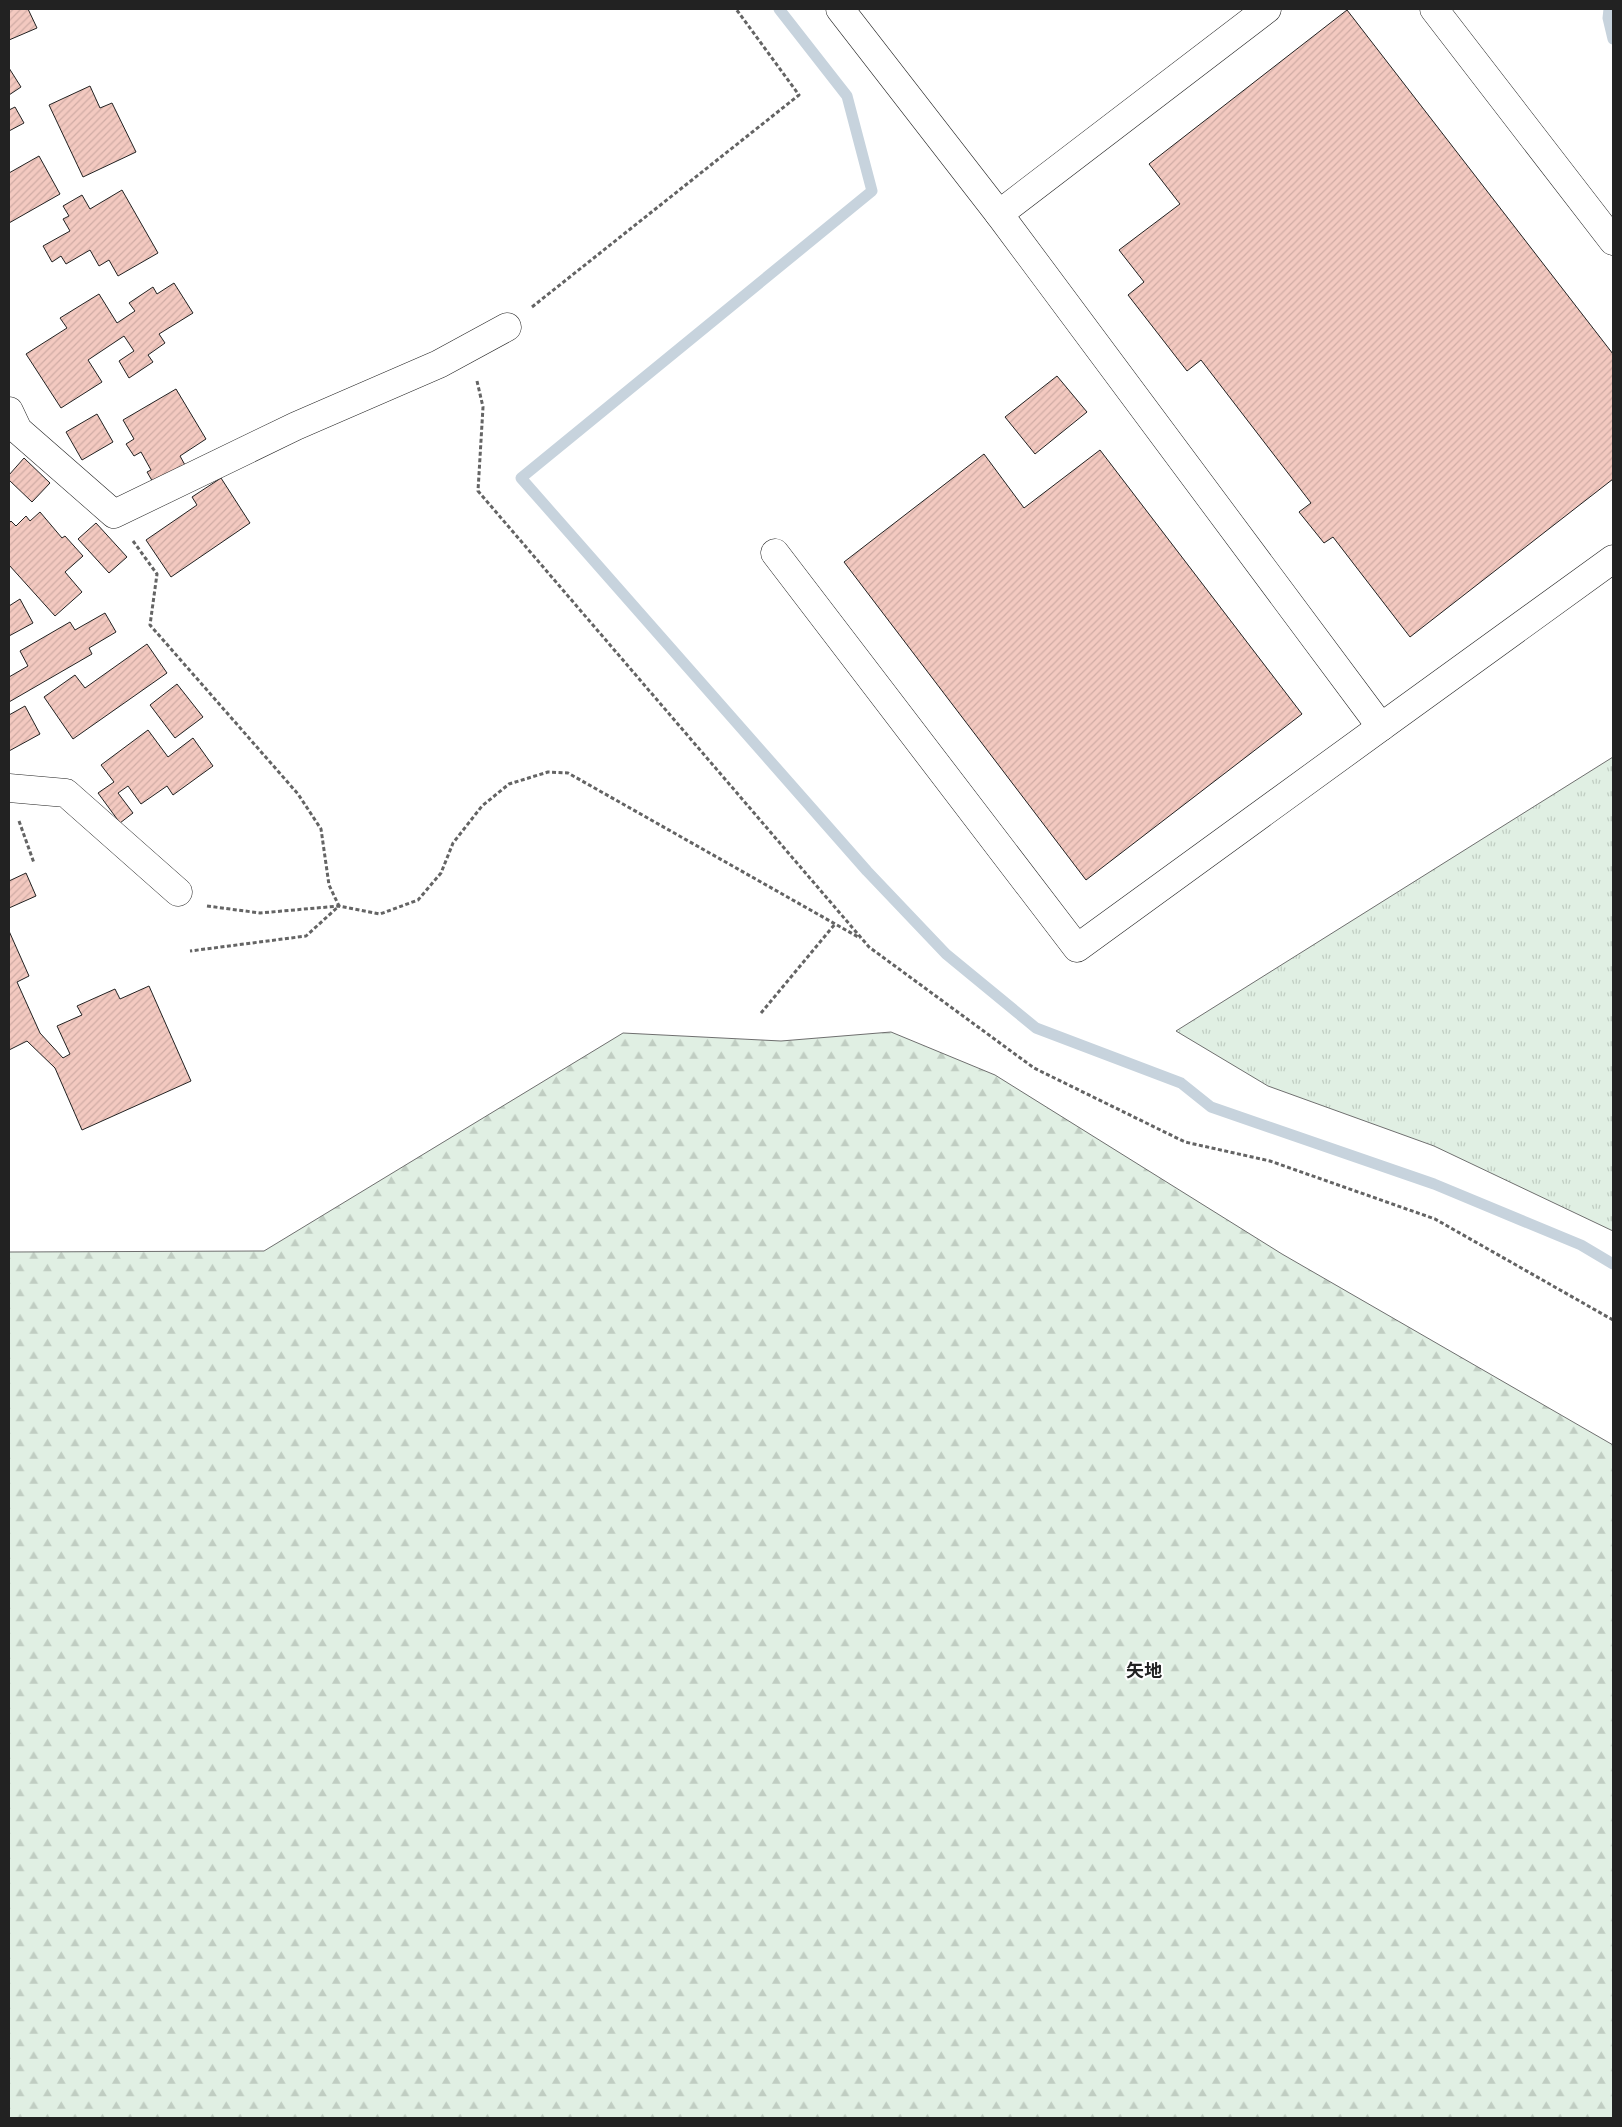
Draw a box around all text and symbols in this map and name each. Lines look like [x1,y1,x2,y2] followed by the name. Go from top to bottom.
[1126,1661,1162,1682] district label: 矢地

